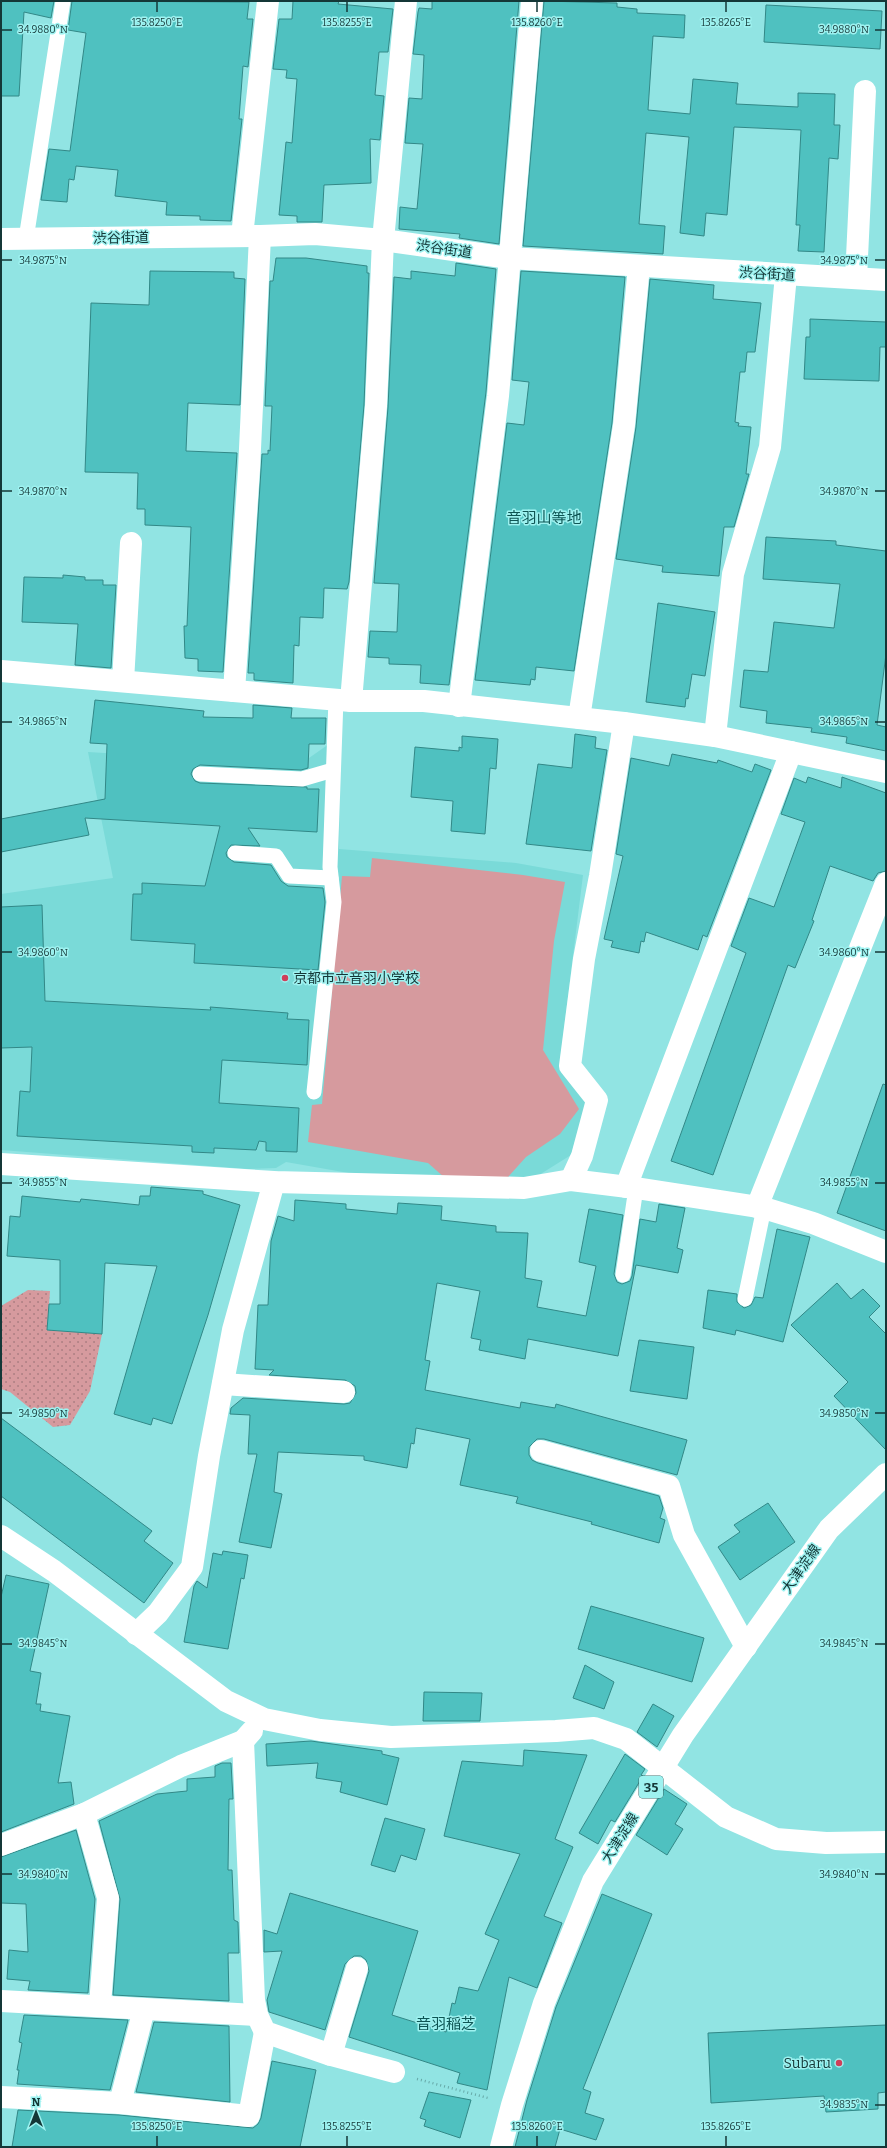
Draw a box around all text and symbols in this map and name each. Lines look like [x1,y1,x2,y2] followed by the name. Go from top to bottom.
[132,17,182,29] text: 135.8250°E
[322,17,372,29] text: 135.8255°E
[511,17,563,29] text: 135.8260°E
[701,17,751,29] text: 135.8265°E
[18,24,68,36] text: 34.9880°N
[819,24,869,36] text: 34.9880°N
[93,229,149,247] street label: 渋谷街道
[415,237,473,261] street label: 渋谷街道
[19,255,67,267] text: 34.9875°N
[820,255,868,267] text: 34.9875°N
[739,264,795,284] street label: 渋谷街道
[19,486,67,498] text: 34.9870°N
[820,486,868,498] text: 34.9870°N
[506,509,582,527] district label: 音羽山等地
[19,716,67,728] text: 34.9865°N
[820,716,868,728] text: 34.9865°N
[18,947,68,959] text: 34.9860°N
[819,947,869,959] text: 34.9860°N
[293,970,419,987] place label: 京都市立音羽小学校
[280,973,290,983] marker: 京都市立音羽小学校
[19,1177,67,1189] text: 34.9855°N
[820,1177,868,1189] text: 34.9855°N
[18,1408,68,1420] text: 34.9850°N
[819,1408,869,1420] text: 34.9850°N
[778,1541,824,1597] street label: 大津淀線
[19,1638,67,1650] text: 34.9845°N
[820,1638,868,1650] text: 34.9845°N
[639,1776,663,1798] road number: 35
[598,1810,642,1866] street label: 大津淀線
[18,1869,68,1881] text: 34.9840°N
[819,1869,869,1881] text: 34.9840°N
[416,2015,476,2033] district label: 音羽稲芝
[784,2055,831,2072] place label: Subaru
[834,2058,844,2068] marker: Subaru
[16,2092,56,2132] north arrow
[32,2096,41,2109] text: N
[820,2099,868,2111] text: 34.9835°N
[132,2121,182,2133] text: 135.8250°E
[322,2121,372,2133] text: 135.8255°E
[511,2121,563,2133] text: 135.8260°E
[701,2121,751,2133] text: 135.8265°E

